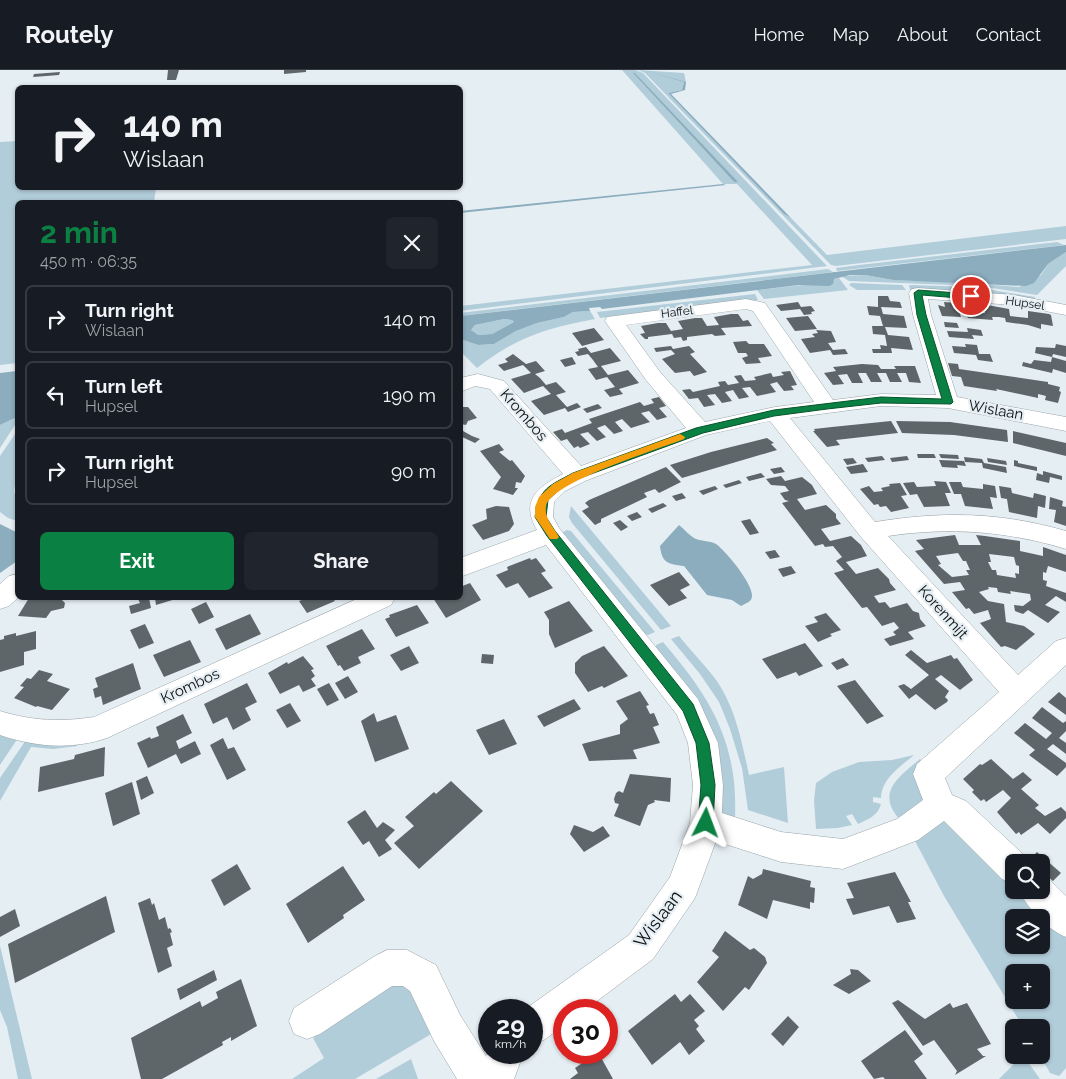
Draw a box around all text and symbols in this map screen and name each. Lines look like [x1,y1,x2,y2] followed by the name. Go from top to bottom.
[25,20,114,49] text: Routely
[753,24,804,45] text: Home
[832,24,869,45] text: Map
[897,24,948,45] text: About
[976,24,1041,45] text: Contact
[123,104,223,145] text: 140 m
[40,105,105,170] icon: right
[123,146,204,172] text: Wislaan
[40,215,118,250] text: 2 min
[386,217,438,269] button: close
[40,252,137,271] text: 450 m · 06:35
[950,275,992,317] pin
[957,282,985,310] icon: arrive
[1004,293,1046,313] street label: Hupsel
[85,299,174,321] text: Turn right
[660,303,695,321] street label: Haffel
[42,305,70,333] icon: right
[384,308,436,330] text: 140 m
[85,321,144,340] text: Wislaan
[85,375,162,397] text: Turn left
[42,381,70,409] icon: left
[383,384,436,406] text: 190 m
[497,385,551,445] street label: Krombos
[967,396,1025,424] street label: Wislaan
[85,397,138,416] text: Hupsel
[85,451,174,473] text: Turn right
[42,457,70,485] icon: right
[391,460,436,482] text: 90 m
[85,473,138,492] text: Hupsel
[40,532,234,590] button: Exit
[244,532,438,590] button: Share
[914,581,972,643] street label: Korenmijt
[158,665,222,707] street label: Krombos
[679,796,731,848] position arrow
[1005,854,1050,1064] map controls
[1005,854,1050,899] button: search
[629,886,686,952] street label: Wislaan
[1005,909,1050,954] button: layers
[1005,964,1050,1009] button: +
[553,999,618,1064] speed limit sign: 30
[496,1010,525,1040] text: 29
[1005,1019,1050,1064] button: −
[495,1037,526,1051] text: km/h

